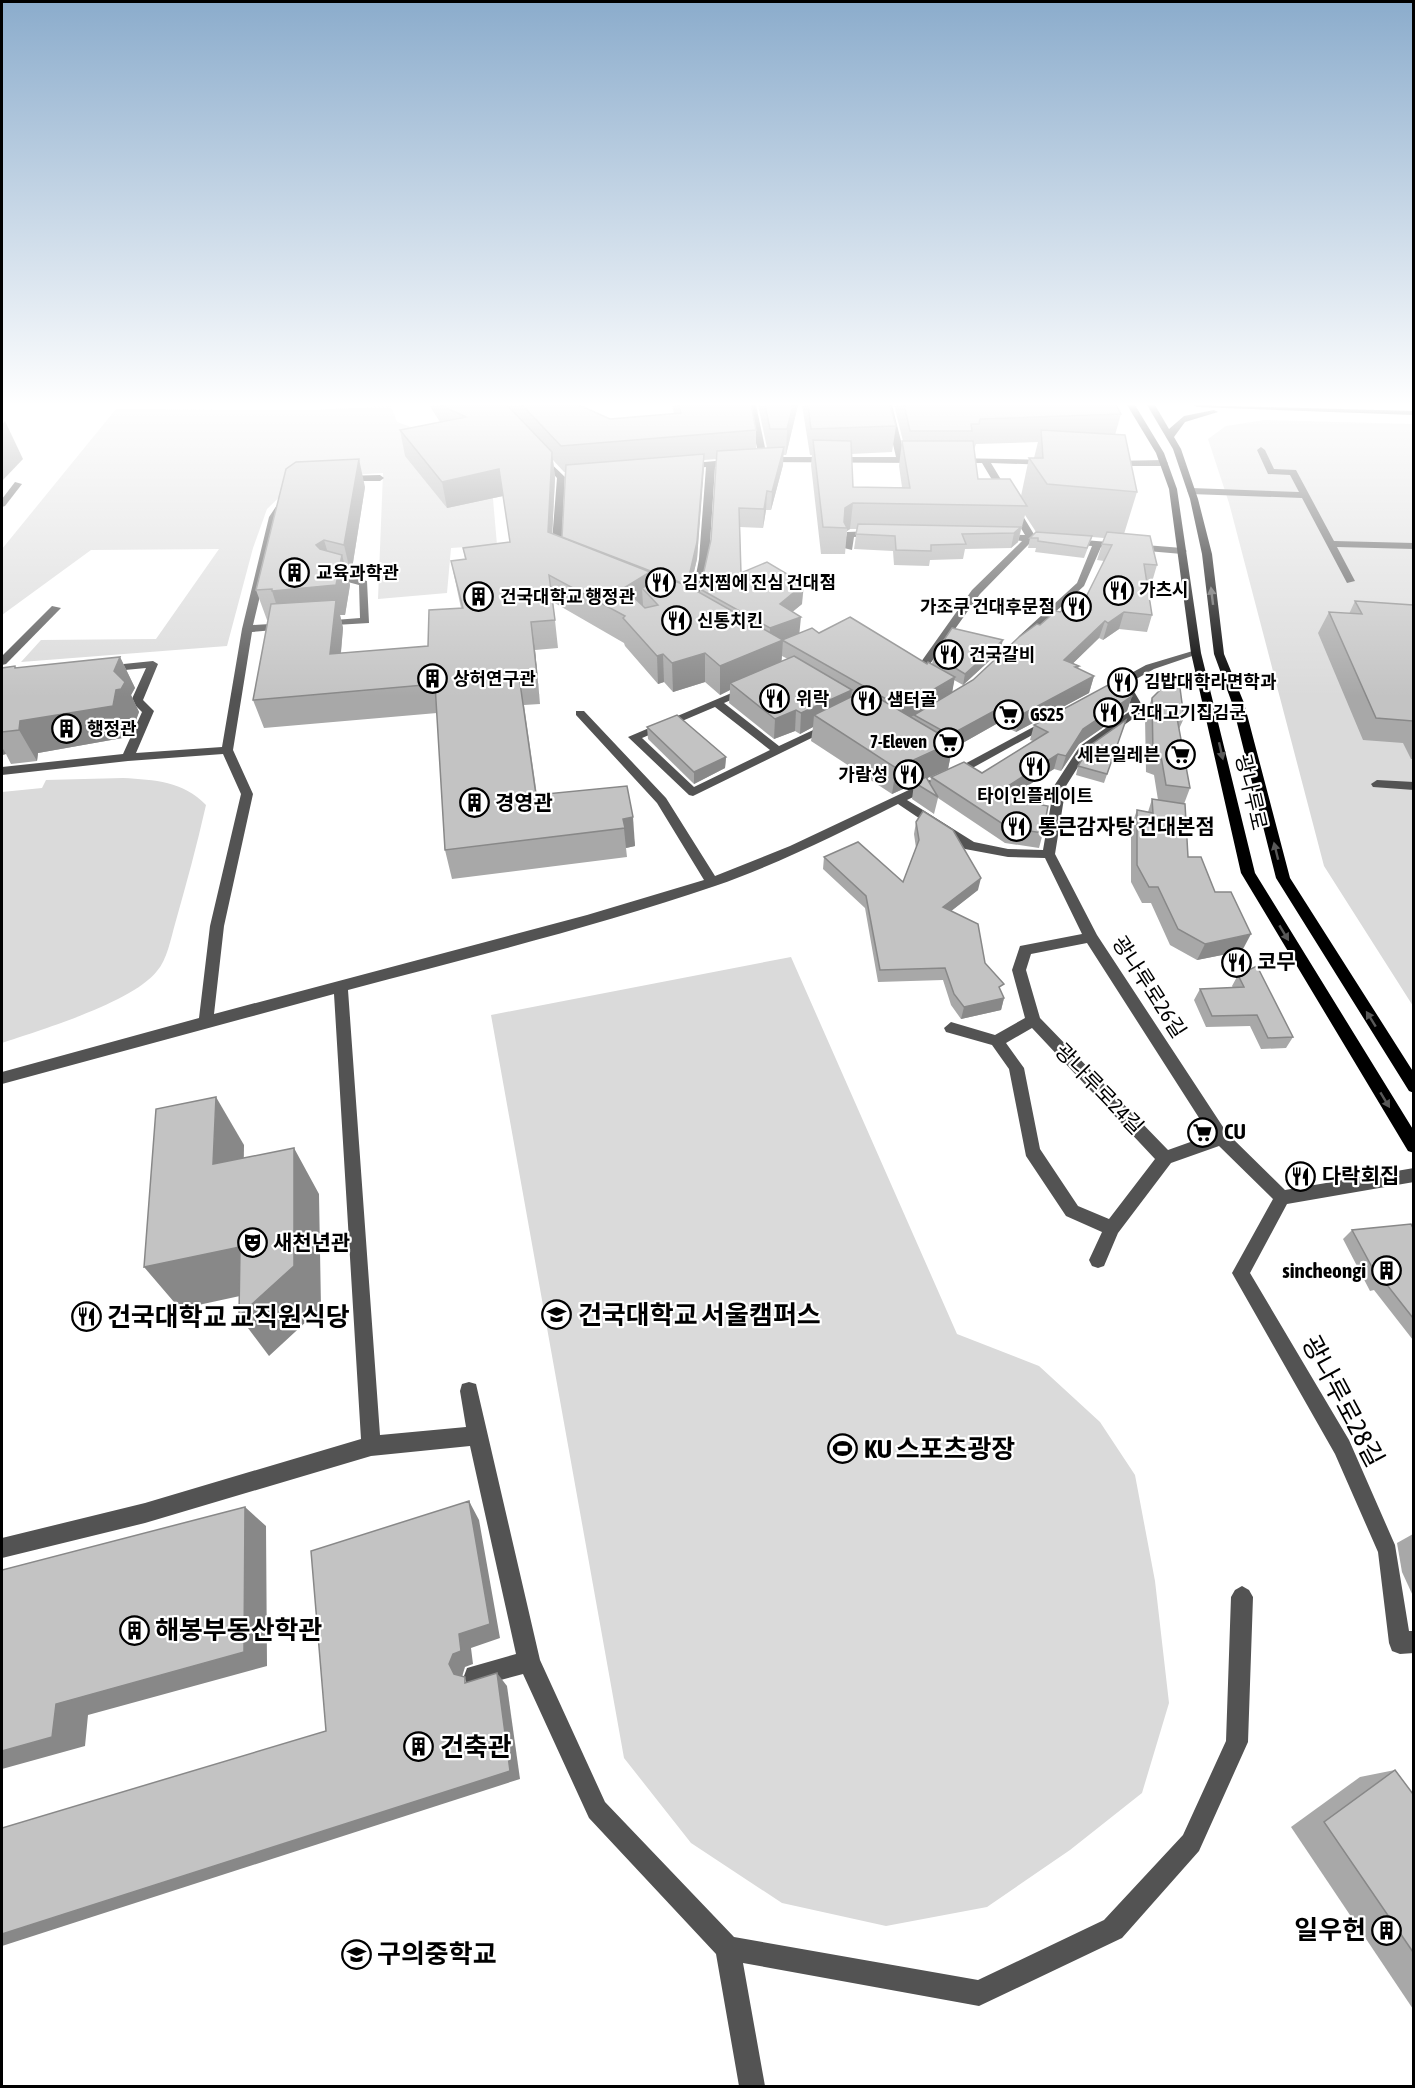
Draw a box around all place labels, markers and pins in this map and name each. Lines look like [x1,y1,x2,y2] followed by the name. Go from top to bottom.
[279,557,311,589] building icon: 교육과학관
[316,562,399,583] place label: 교육과학관
[645,567,677,599] restaurant icon: 김치찜에 진심 건대점
[682,572,836,593] place label: 김치찜에 진심 건대점
[1102,574,1134,606] restaurant icon: 가츠시
[1139,579,1189,600] place label: 가츠시
[463,581,495,613] building icon: 건국대학교 행정관
[500,586,635,607] place label: 건국대학교 행정관
[1060,591,1092,623] restaurant icon: 가조쿠 건대후문점
[920,596,1055,617] place label: 가조쿠 건대후문점
[660,605,692,637] restaurant icon: 신통치킨
[697,610,763,631] place label: 신통치킨
[932,639,964,671] restaurant icon: 건국갈비
[969,644,1035,665] place label: 건국갈비
[416,663,448,695] building icon: 상허연구관
[1107,666,1139,698] restaurant icon: 김밥대학라면학과
[453,668,536,689] place label: 상허연구관
[1144,671,1277,692] place label: 김밥대학라면학과
[759,683,791,715] restaurant icon: 위락
[850,684,882,716] restaurant icon: 샘터골
[796,688,830,709] place label: 위락
[887,689,937,710] place label: 샘터골
[1093,697,1125,729] restaurant icon: 건대고기집김군
[993,699,1025,731] supermarket icon: GS25
[1130,702,1246,723] place label: 건대고기집김군
[1030,704,1064,725] place label: GS25
[50,713,82,745] building icon: 행정관
[87,718,137,739] place label: 행정관
[932,726,964,758] supermarket icon: 7-Eleven
[870,731,927,752] place label: 7-Eleven
[1165,739,1197,771] supermarket icon: 세븐일레븐
[1077,744,1160,765] place label: 세븐일레븐
[1019,751,1051,783] restaurant icon: 타이인플레이트
[893,759,925,791] restaurant icon: 가람성
[838,764,888,785] place label: 가람성
[977,785,1093,806] place label: 타이인플레이트
[458,787,490,819] building icon: 경영관
[495,790,553,814] place label: 경영관
[1001,811,1033,843] restaurant icon: 통큰감자탕 건대본점
[1038,814,1215,838] place label: 통큰감자탕 건대본점
[1220,946,1252,978] restaurant icon: 코무
[1257,949,1296,973] place label: 코무
[1187,1116,1219,1148] supermarket icon: CU
[1224,1119,1246,1143] place label: CU
[1285,1160,1317,1192] restaurant icon: 다락회집
[1322,1163,1399,1187] place label: 다락회집
[236,1227,268,1259] theatre icon: 새천년관
[273,1230,350,1254] place label: 새천년관
[1371,1255,1403,1287] building icon: sincheongi
[1282,1258,1366,1282] place label: sincheongi
[541,1299,573,1331] school or university icon: 건국대학교 서울캠퍼스
[578,1300,821,1330] place label: 건국대학교 서울캠퍼스
[70,1301,102,1333] restaurant icon: 건국대학교 교직원식당
[107,1302,350,1332] place label: 건국대학교 교직원식당
[827,1433,859,1465] sports icon: KU 스포츠광장
[864,1434,1015,1464] place label: KU 스포츠광장
[118,1614,150,1646] building icon: 해봉부동산학관
[155,1615,323,1645] place label: 해봉부동산학관
[403,1731,435,1763] building icon: 건축관
[440,1732,512,1762] place label: 건축관
[1371,1914,1403,1946] building icon: 일우헌
[1294,1915,1366,1945] place label: 일우헌
[340,1938,372,1970] school or university icon: 구의중학교
[377,1939,497,1969] place label: 구의중학교

